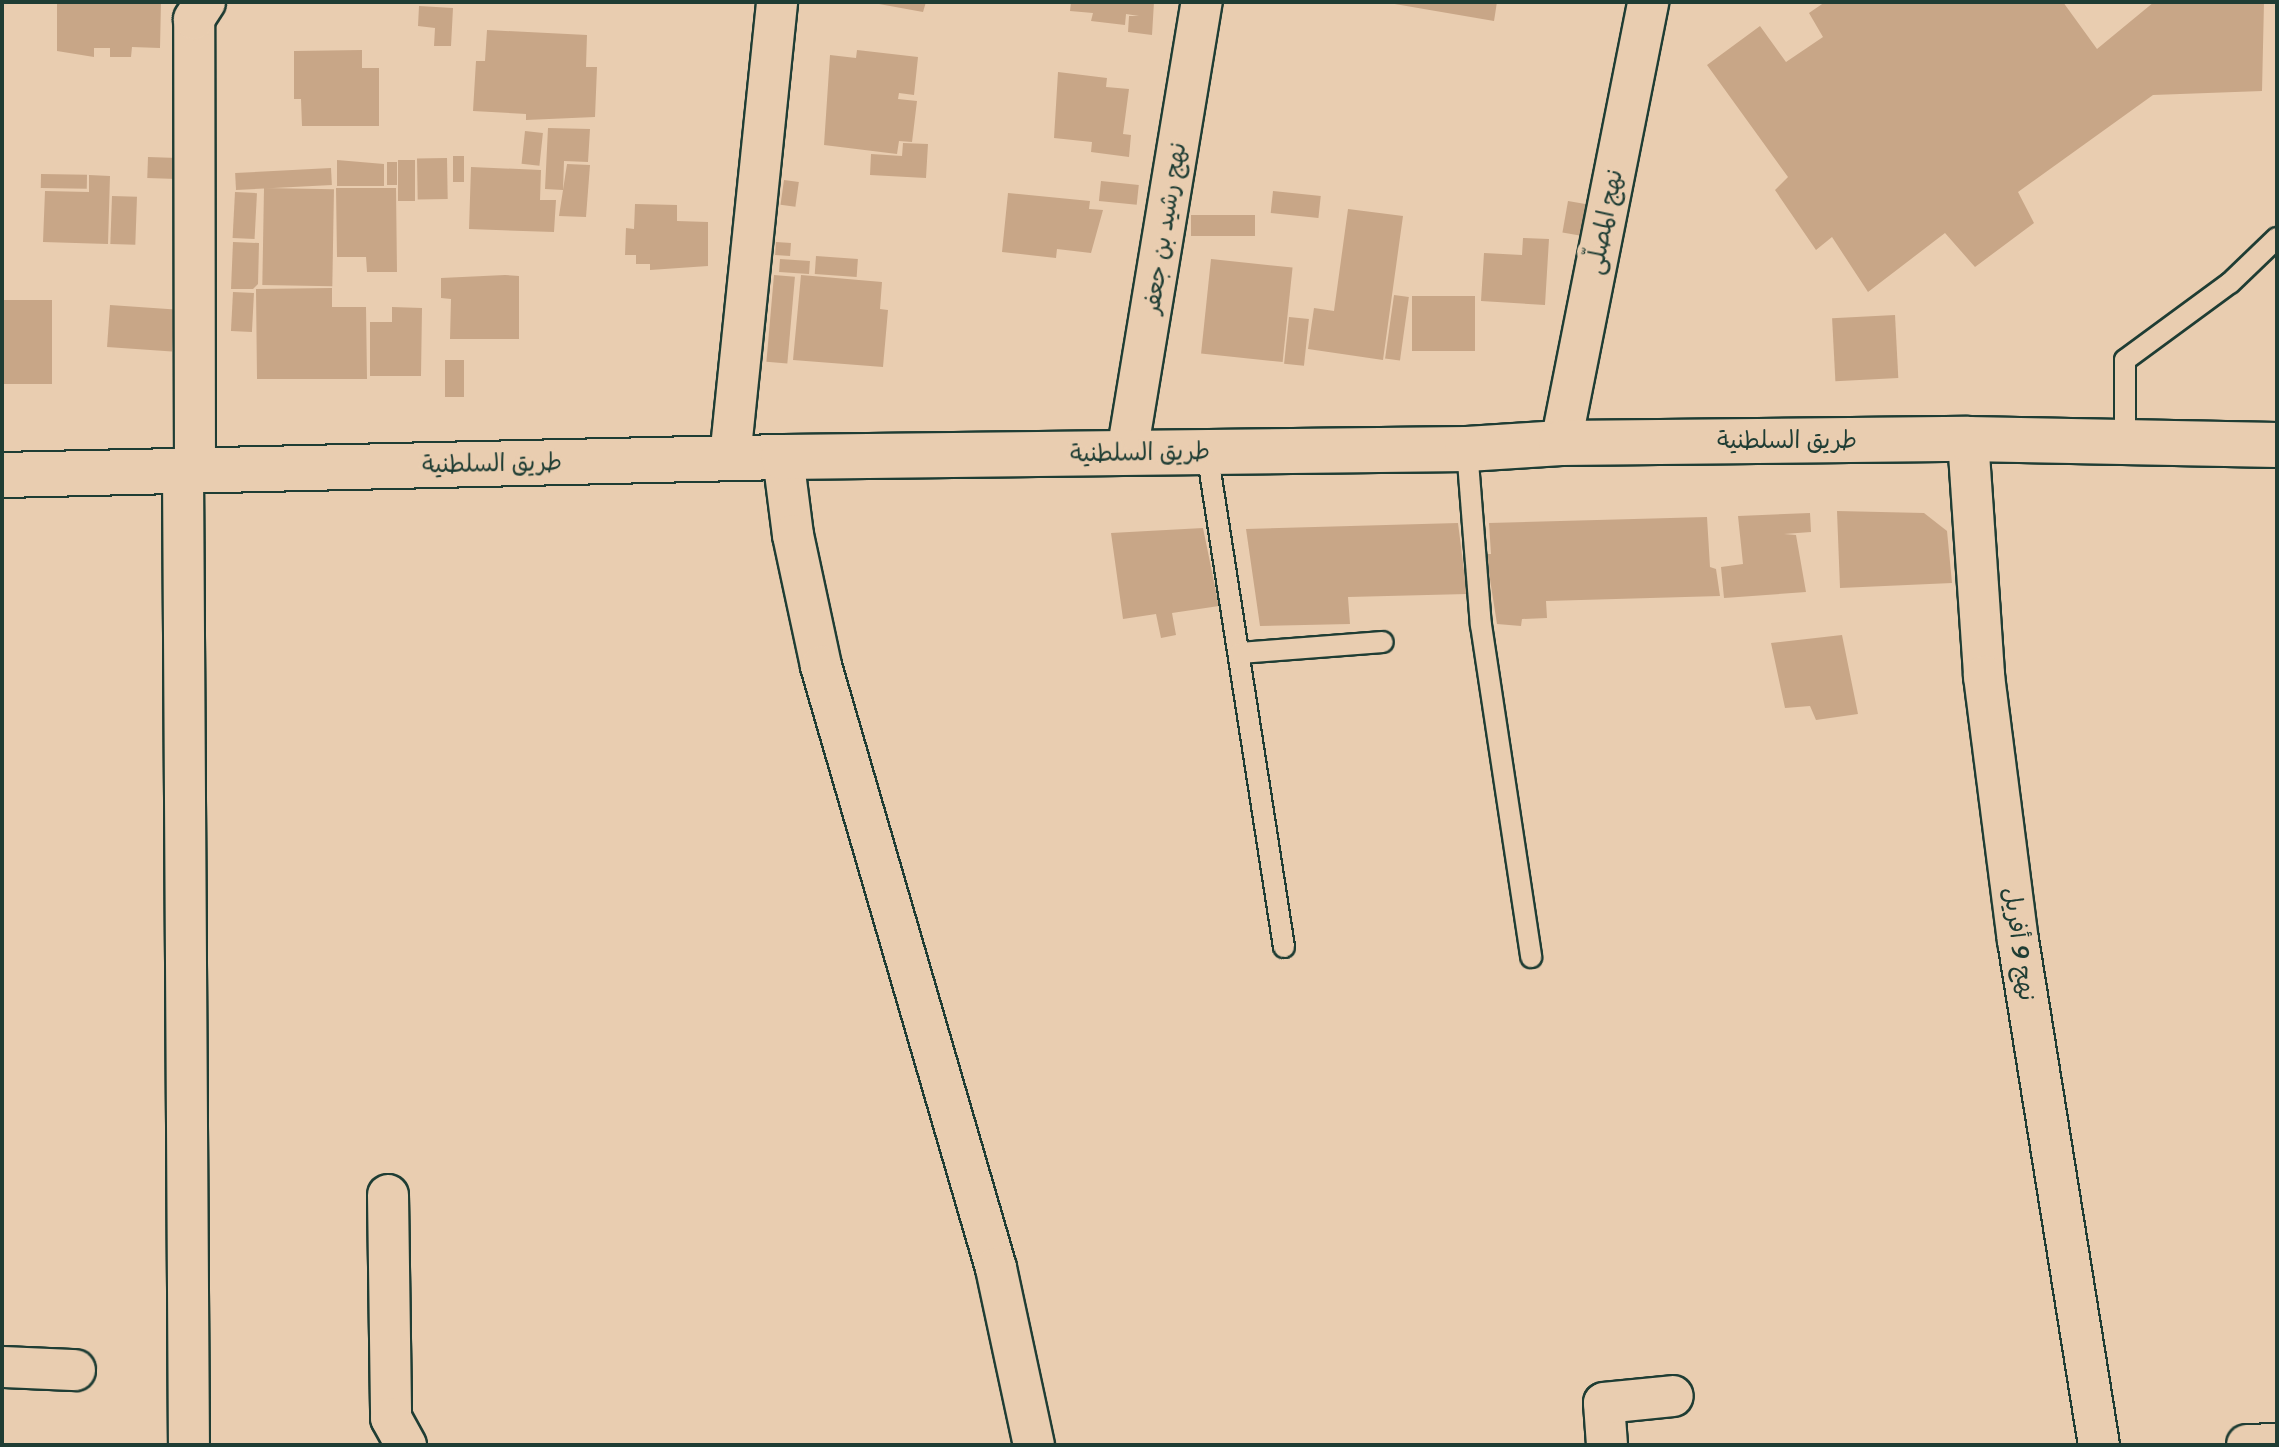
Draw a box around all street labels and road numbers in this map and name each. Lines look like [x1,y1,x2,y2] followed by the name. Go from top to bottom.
[1137,140,1193,316] street label: نهج رشيد بن جعفر
[1581,167,1629,277] street label: نهج المصلّى
[1717,427,1857,455] street label: طريق السلطنية
[1070,437,1210,469] street label: طريق السلطنية
[422,448,562,480] street label: طريق السلطنية
[1997,885,2041,1003] street label: نهج 9 أفريل

